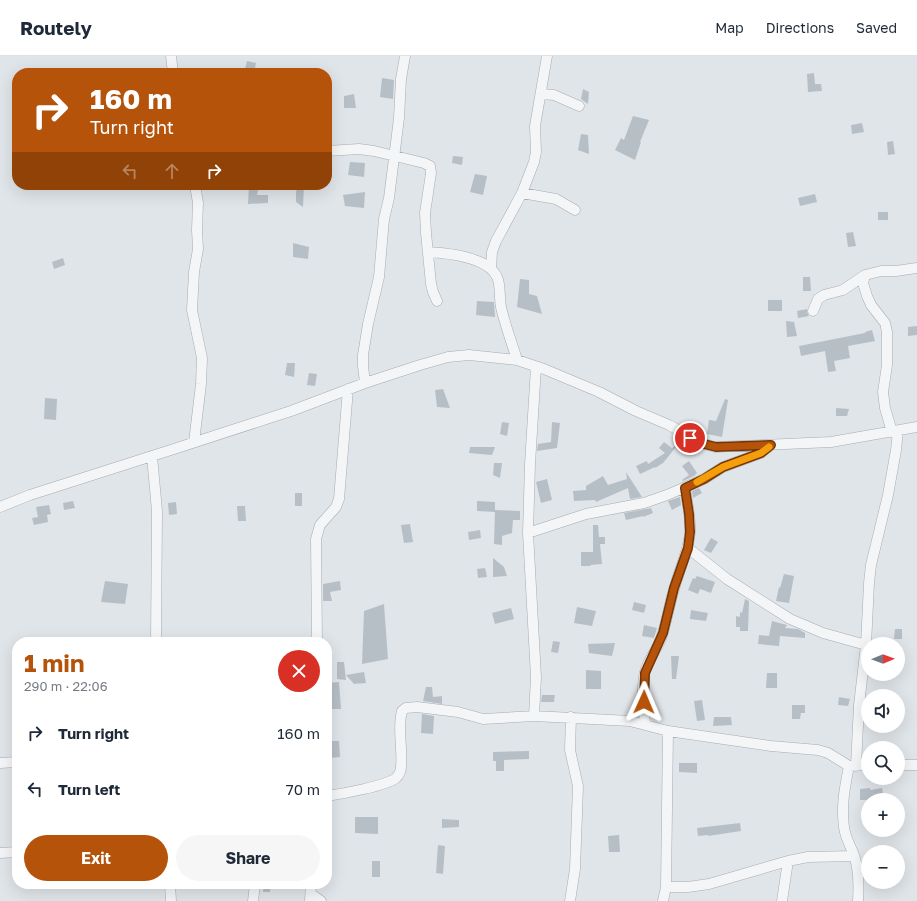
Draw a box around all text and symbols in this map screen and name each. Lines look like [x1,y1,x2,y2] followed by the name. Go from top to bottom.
[20,16,92,39] text: Routely
[715,19,744,36] text: Map
[766,19,834,36] text: Directions
[856,19,897,36] text: Saved
[90,82,172,115] text: 160 m
[24,84,76,136] icon: right
[90,116,174,138] text: Turn right
[119,160,141,182] icon: left
[161,160,183,182] icon: ahead
[203,160,225,182] icon: right
[673,421,707,455] pin
[679,427,701,449] icon: arrive
[861,637,905,681] north arrow
[861,637,905,889] map controls
[24,648,84,677] text: 1 min
[278,650,320,692] button: close
[24,678,108,694] text: 290 m · 22:06
[623,681,665,723] position arrow
[861,689,905,733] button: sound
[24,722,46,744] icon: right
[58,724,129,742] text: Turn right
[277,724,320,742] text: 160 m
[861,741,905,785] button: search
[24,778,46,800] icon: left
[58,780,120,798] text: Turn left
[286,780,320,798] text: 70 m
[861,793,905,837] button: +
[24,835,168,881] button: Exit
[176,835,320,881] button: Share
[861,845,905,889] button: −

